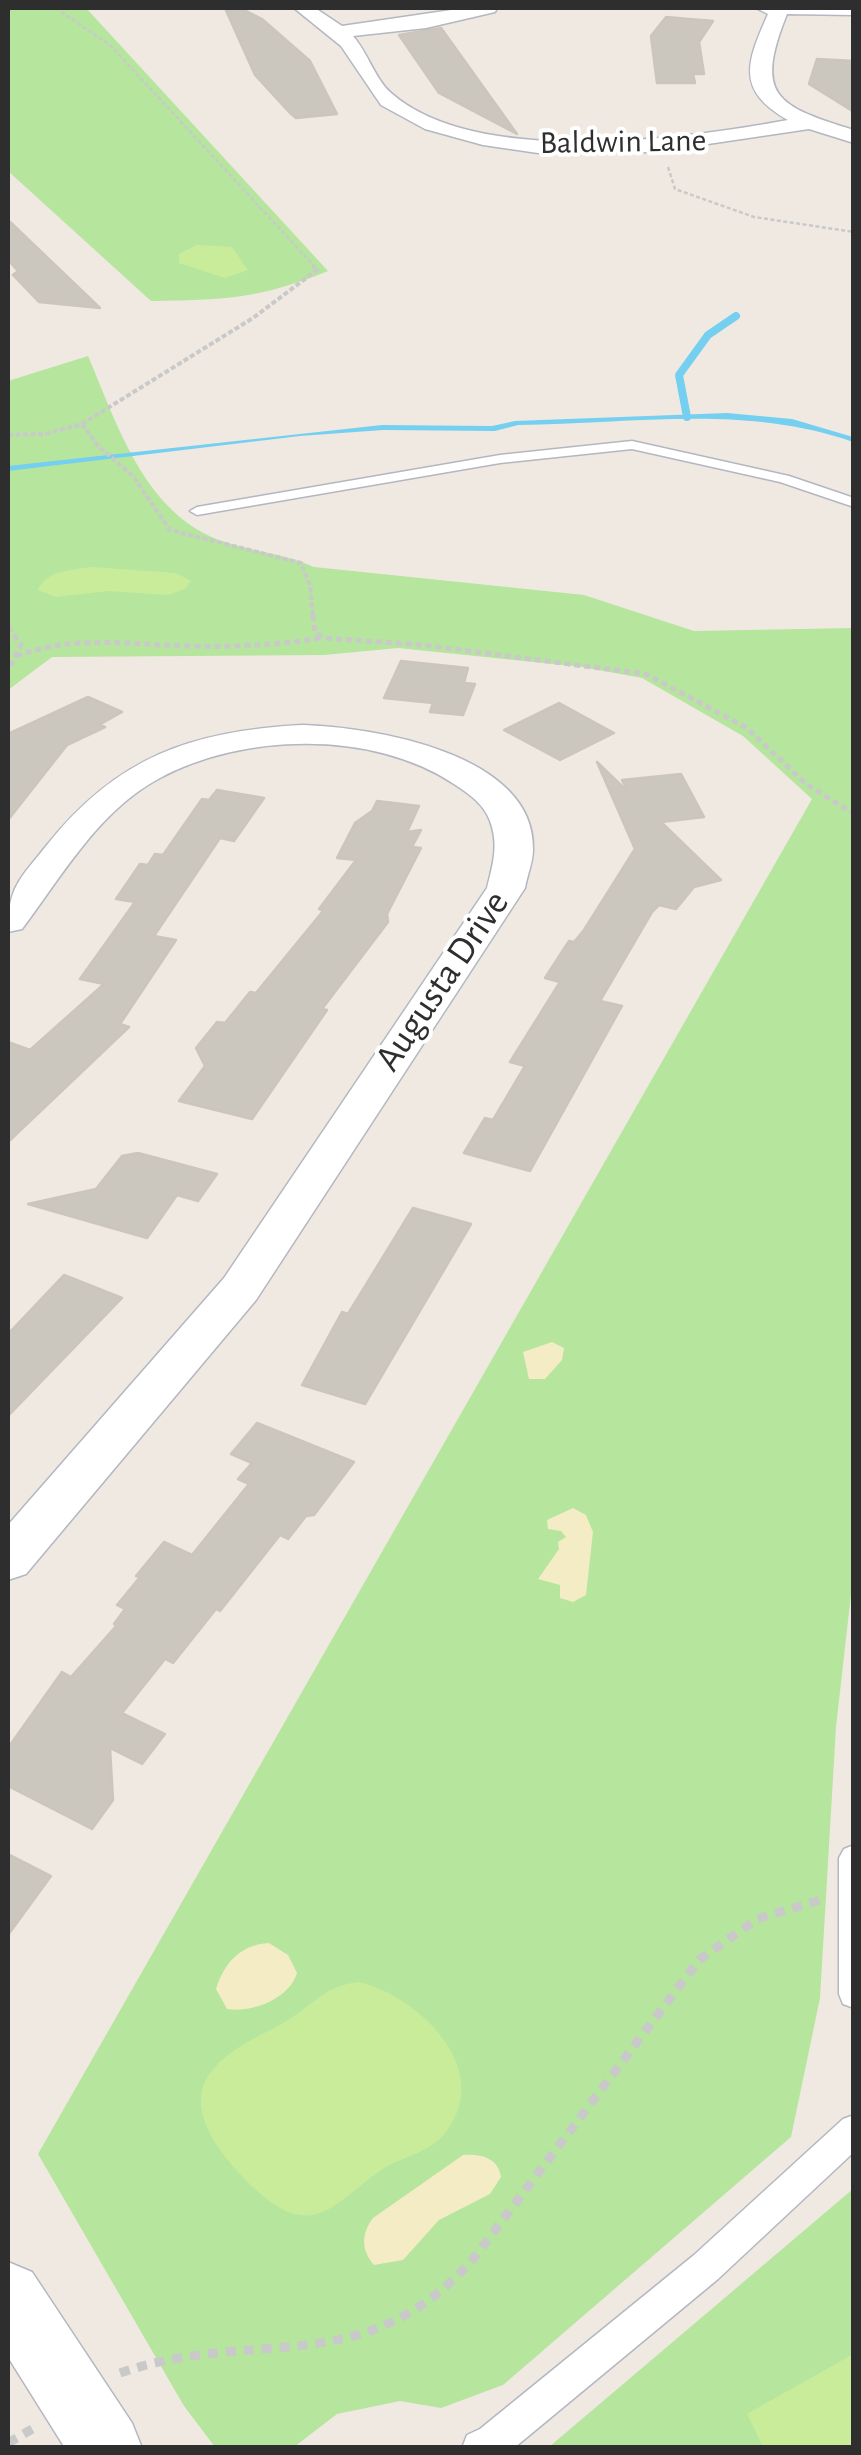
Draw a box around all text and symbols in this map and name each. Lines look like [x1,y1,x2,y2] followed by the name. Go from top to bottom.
[539,121,707,163] street label: Baldwin Lane
[365,882,519,1080] street label: Augusta Drive

